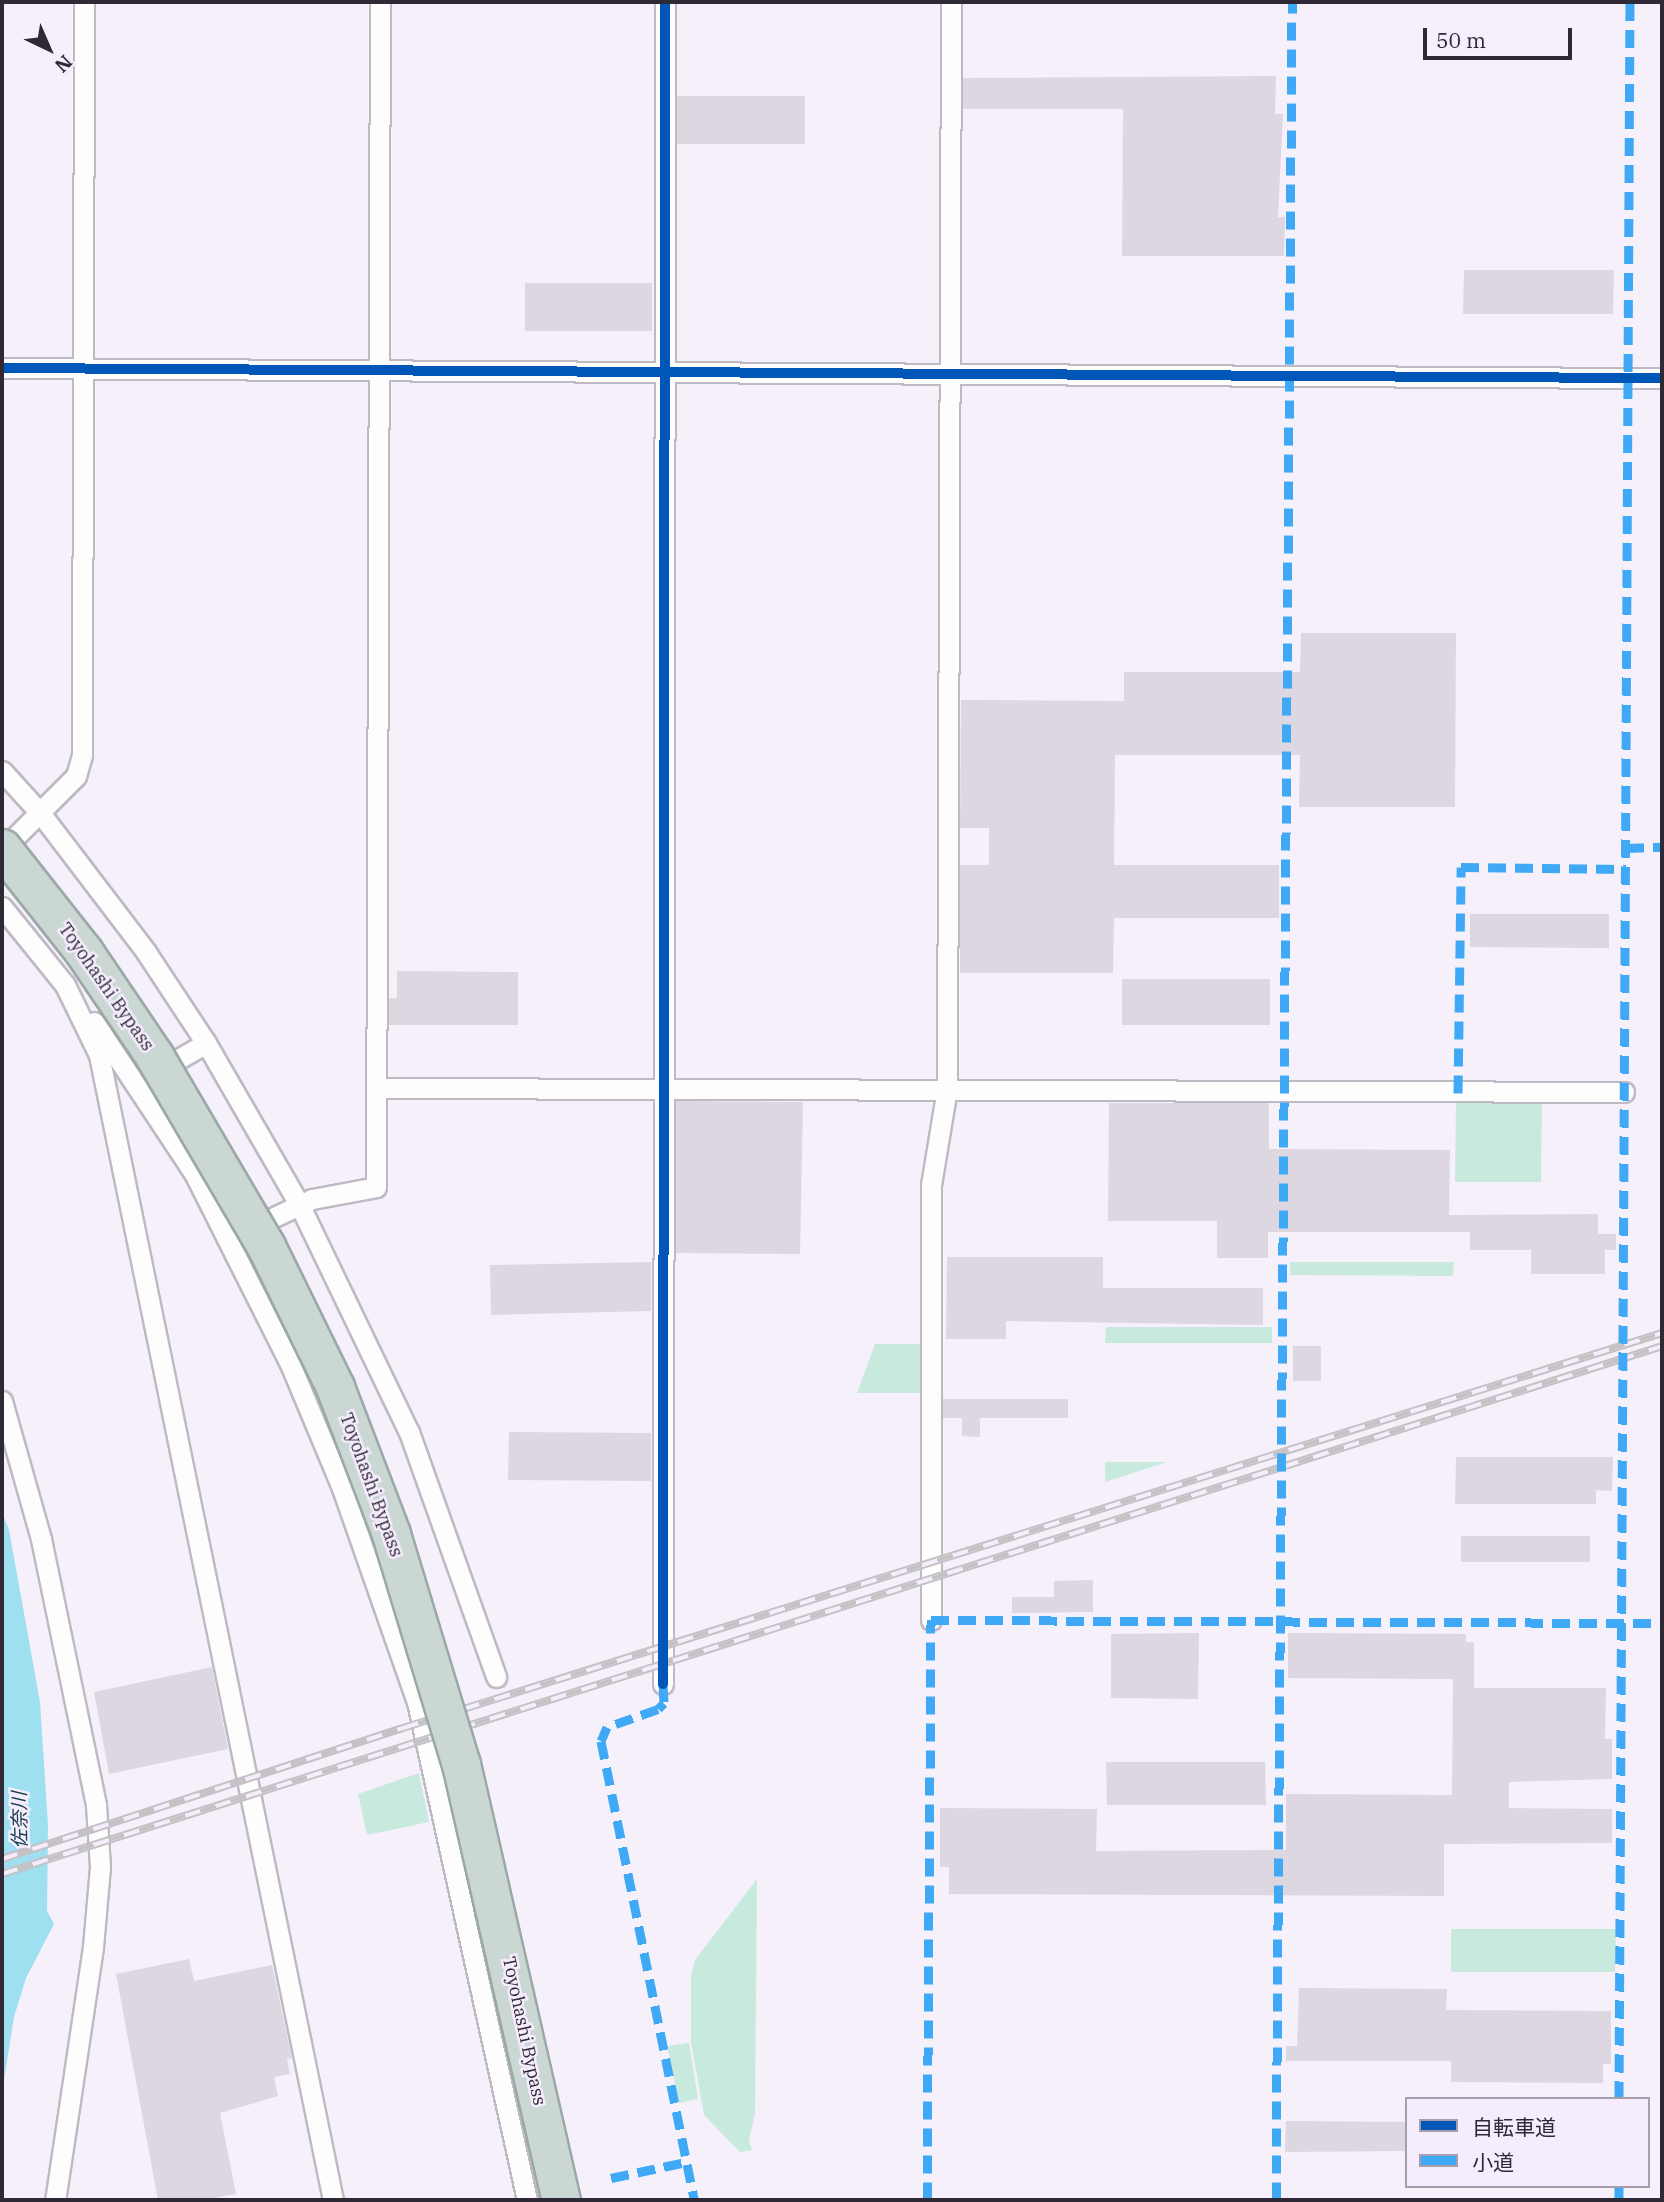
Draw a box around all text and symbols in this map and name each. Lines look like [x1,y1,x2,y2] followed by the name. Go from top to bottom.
[14,14,84,84] north arrow
[1426,14,1575,58] scale bar
[1436,26,1486,54] text: 50 m
[50,50,77,78] text: N
[54,919,158,1055] street label: Toyohashi Bypass
[335,1410,407,1560] street label: Toyohashi Bypass
[8,1791,32,1849] water label: 佐奈川
[498,1955,550,2107] street label: Toyohashi Bypass
[1405,2097,1650,2188] legend
[1472,2113,1556,2141] text: 自転車道
[1472,2148,1514,2176] text: 小道

